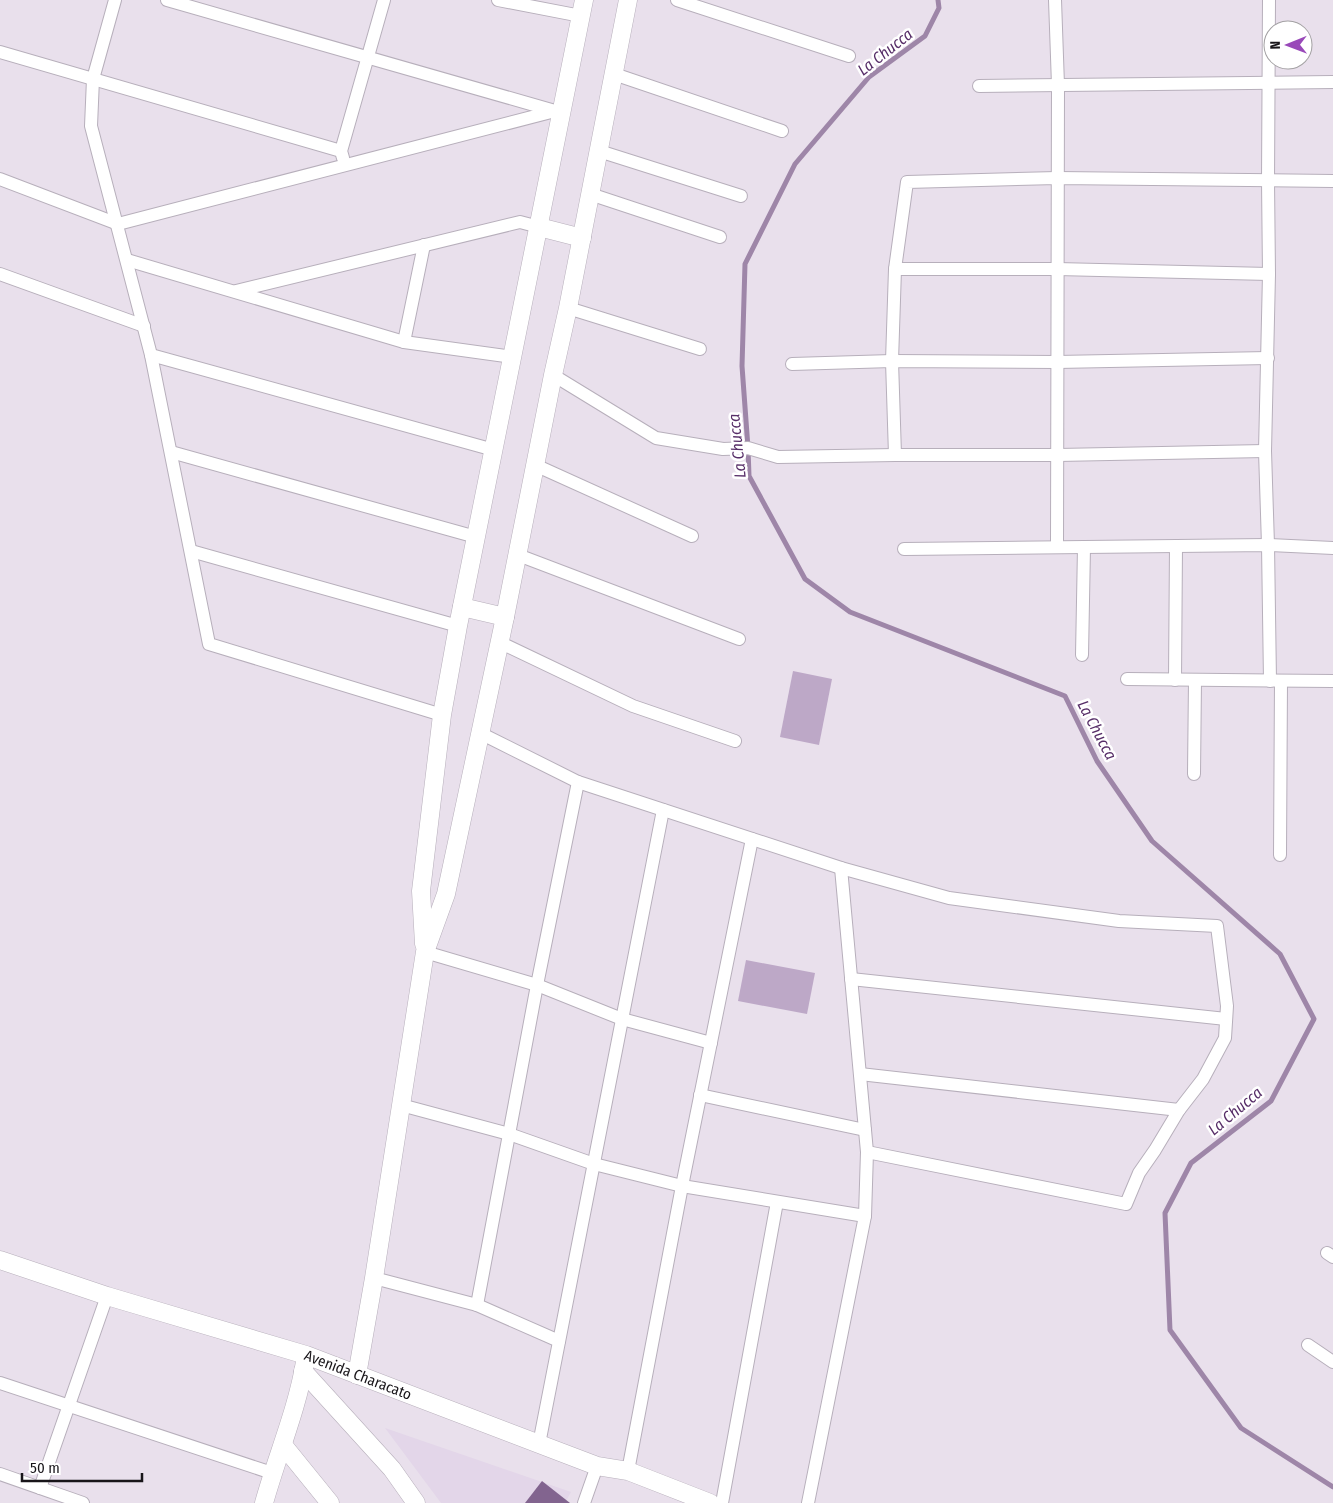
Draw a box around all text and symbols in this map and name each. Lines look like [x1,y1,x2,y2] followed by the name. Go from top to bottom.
[1263,20,1313,70] north arrow
[854,25,916,79] water label: La Chucca
[1267,41,1284,50] text: N
[724,413,750,479] water label: La Chucca
[1073,697,1121,763] water label: La Chucca
[1204,1083,1266,1139] water label: La Chucca
[302,1346,414,1404] street label: Avenida Characato
[22,1450,142,1482] scale bar
[30,1459,60,1477] text: 50 m

